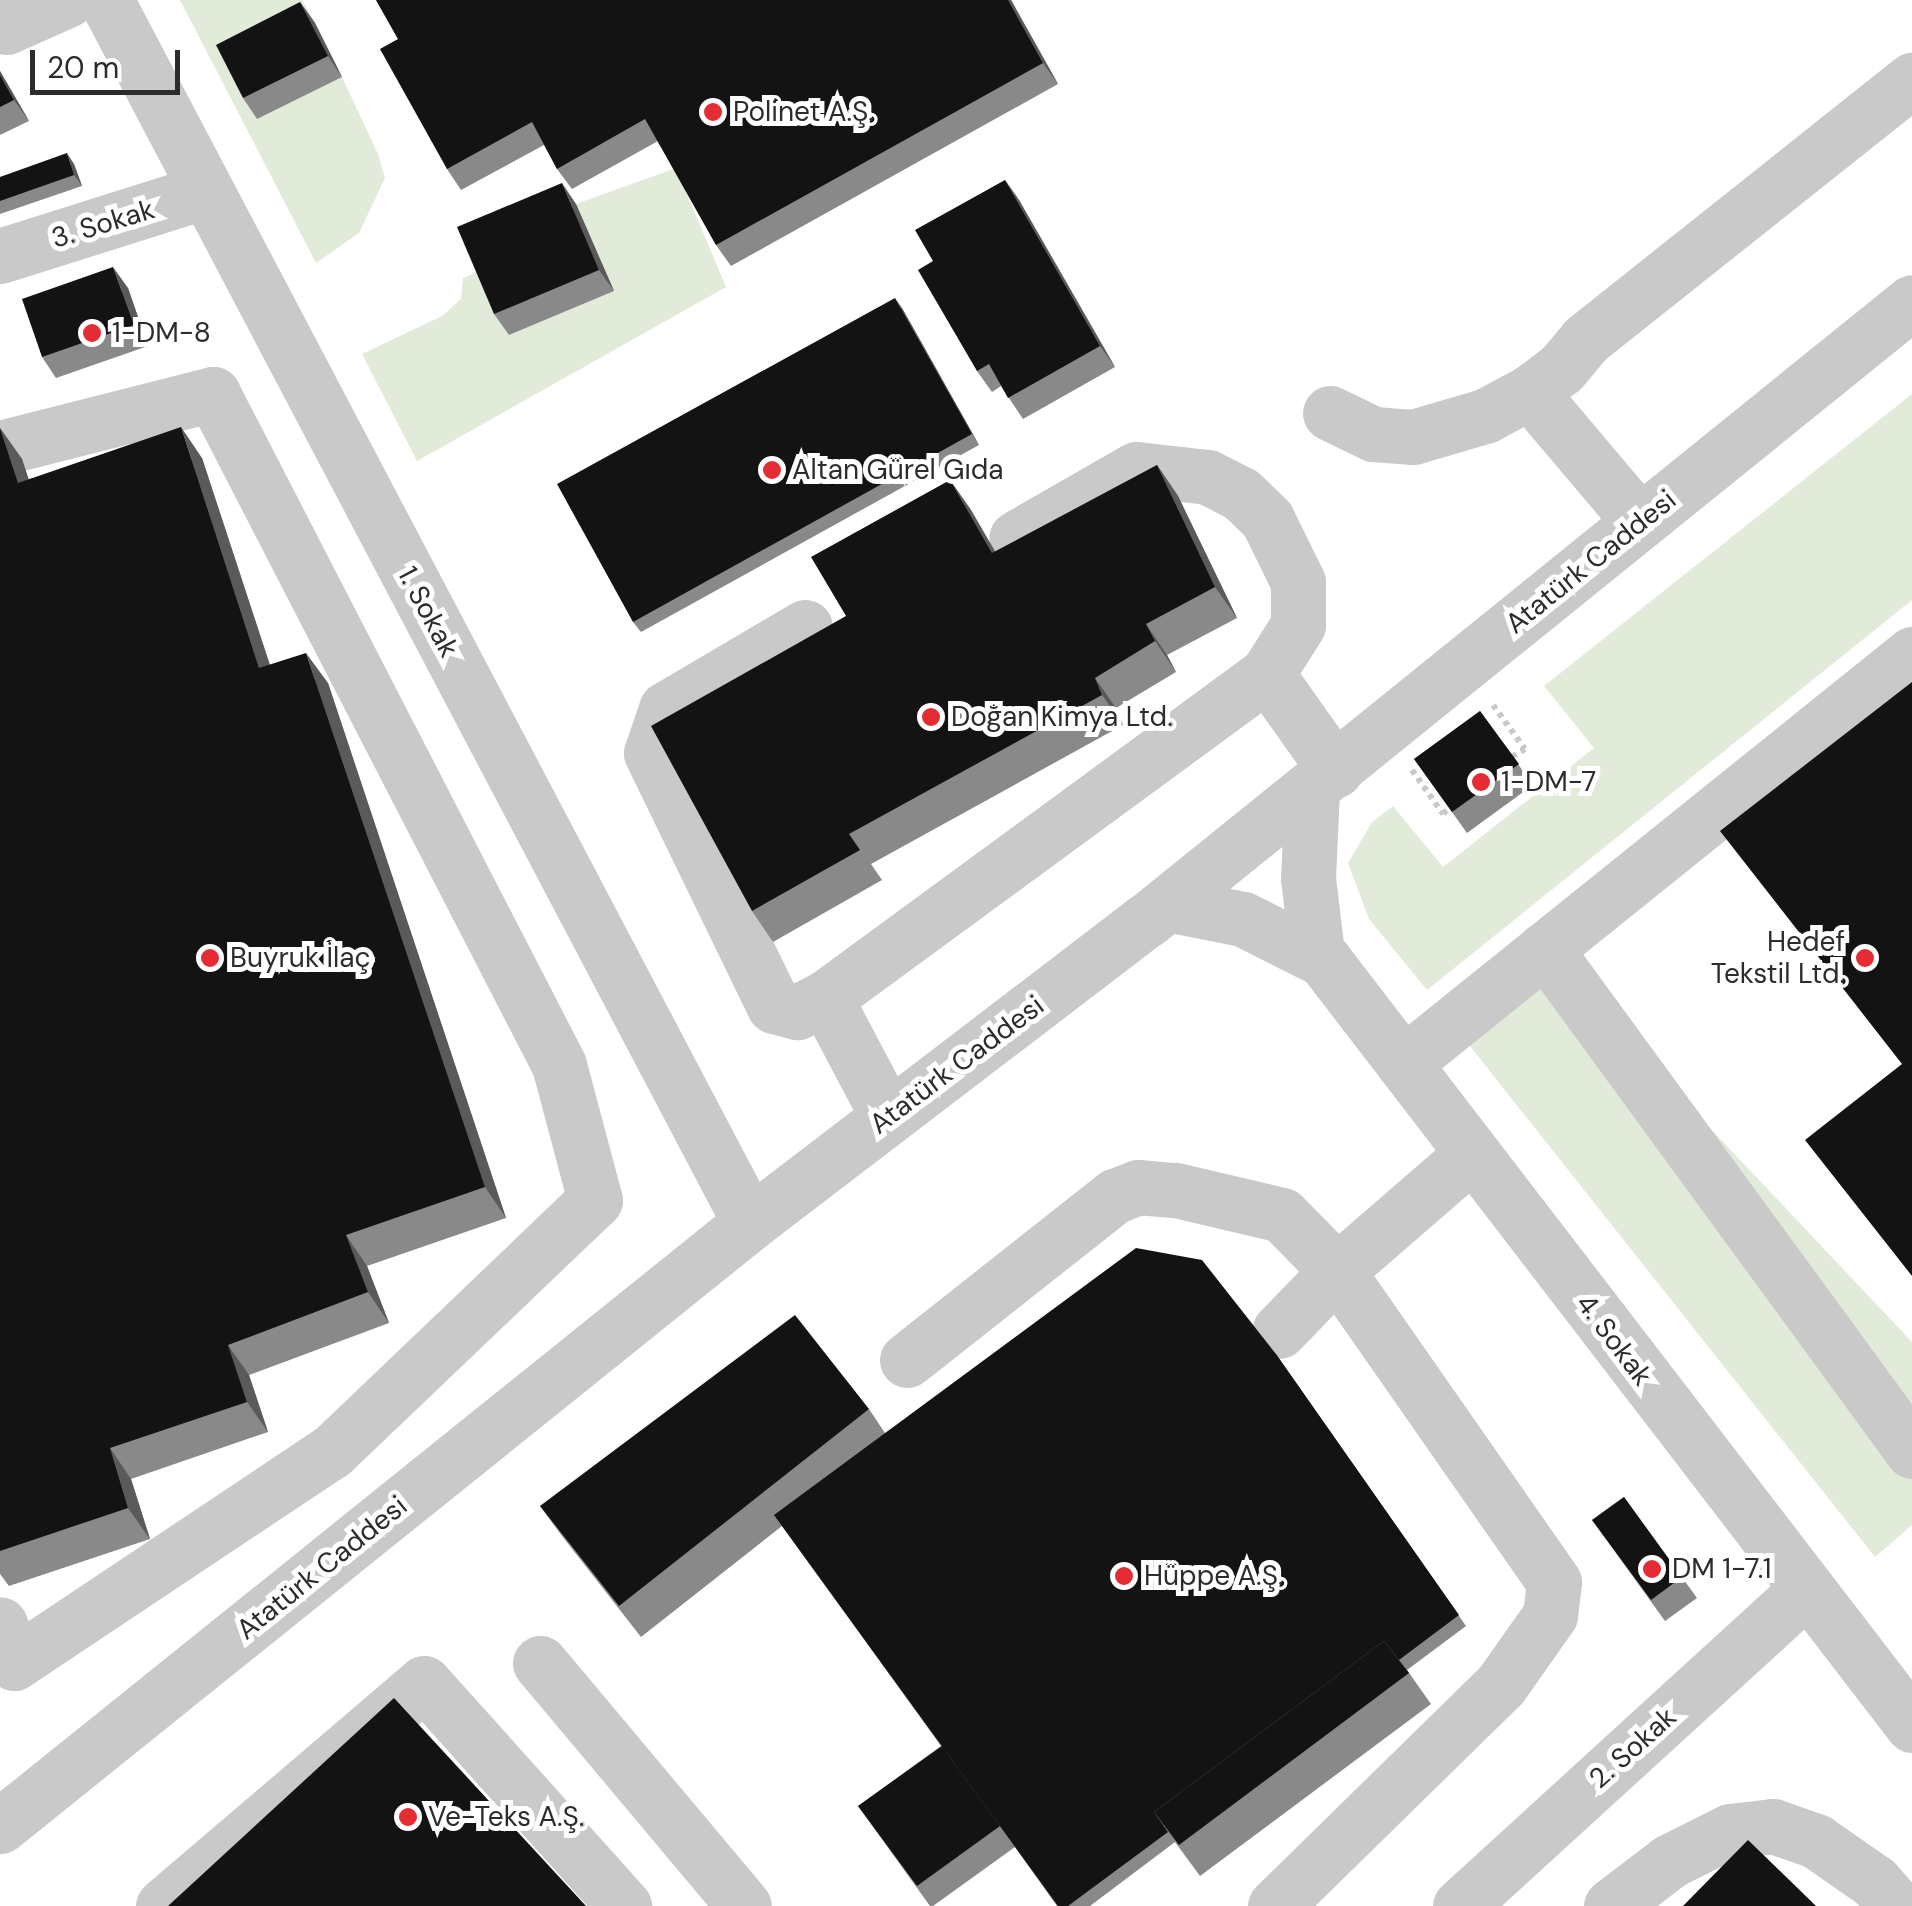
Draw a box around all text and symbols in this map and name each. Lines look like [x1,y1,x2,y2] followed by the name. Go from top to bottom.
[35,30,185,92] scale bar
[47,48,119,87] text: 20 m
[733,95,874,129] place label: Polinet A.Ş.
[702,101,724,123] marker: Polinet A.Ş.
[48,192,158,256] street label: 3. Sokak
[112,316,211,350] place label: 1-DM-8
[81,322,103,344] marker: 1-DM-8
[792,453,1004,487] place label: Altan Gürel Gıda
[761,459,783,481] marker: Altan Gürel Gıda
[1499,483,1683,641] street label: Atatürk Caddesi
[390,561,466,663] street label: 1. Sokak
[951,700,1173,734] place label: Doğan Kimya Ltd.
[920,706,942,728] marker: Doğan Kimya Ltd.
[1501,765,1596,799] place label: 1-DM-7
[1470,771,1492,793] marker: 1-DM-7
[1711,925,1845,991] place label: Hedef Tekstil Ltd.
[230,941,371,975] place label: Buyruk İlaç
[199,947,221,969] marker: Buyruk İlaç
[1854,947,1876,969] marker: Hedef Tekstil Ltd.
[863,989,1051,1141] street label: Atatürk Caddesi
[1569,1287,1659,1393] street label: 4. Sokak
[230,1489,414,1647] street label: Atatürk Caddesi
[1672,1552,1771,1586] place label: DM 1-7.1
[1641,1558,1663,1580] marker: DM 1-7.1
[1144,1559,1283,1593] place label: Hüppe A.Ş.
[1113,1565,1135,1587] marker: Hüppe A.Ş.
[1583,1700,1683,1796] street label: 2. Sokak
[428,1800,584,1834] place label: Ve-Teks A.Ş.
[397,1806,419,1828] marker: Ve-Teks A.Ş.

